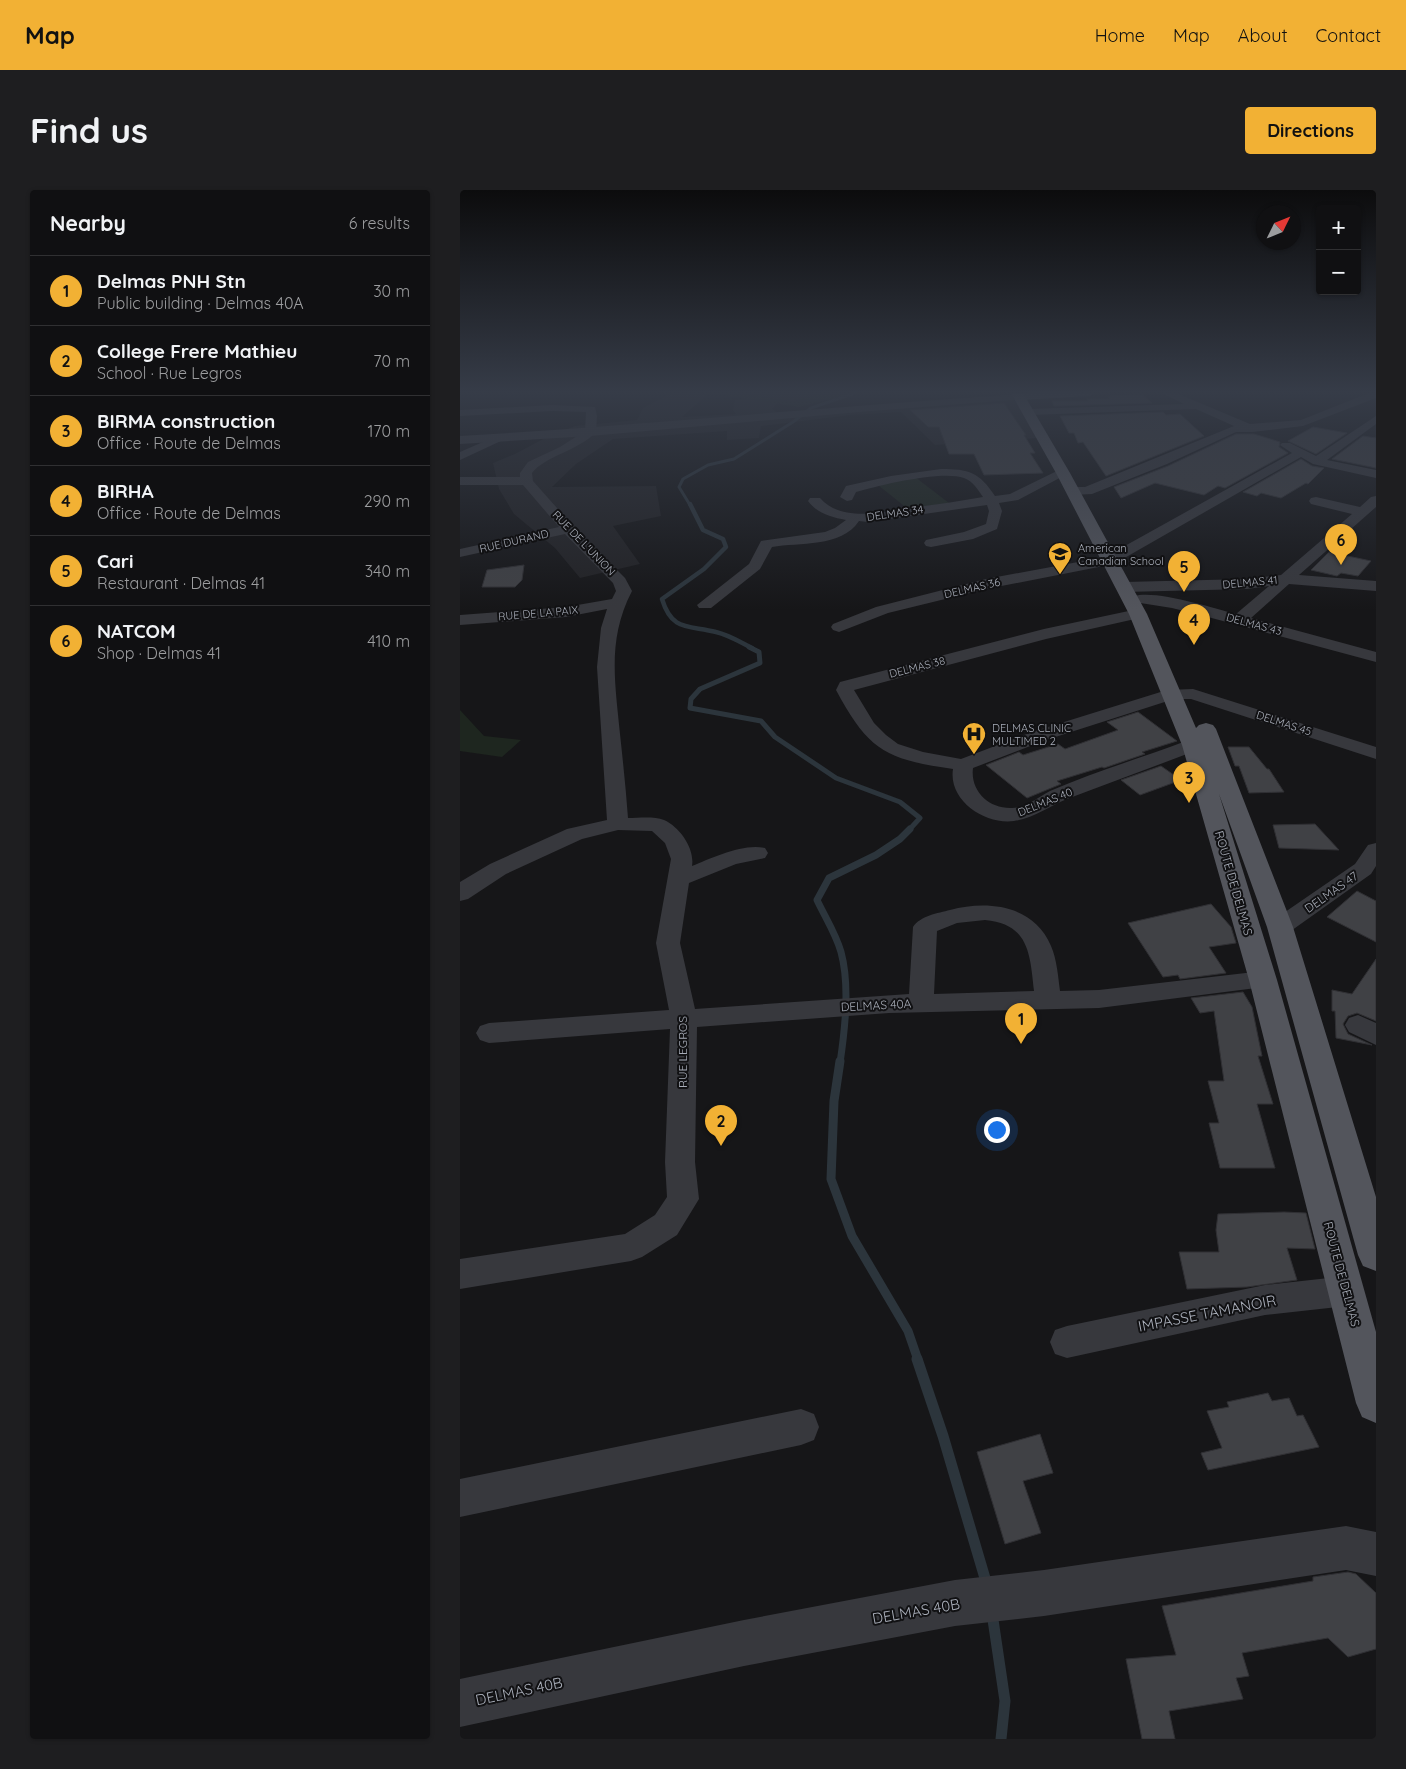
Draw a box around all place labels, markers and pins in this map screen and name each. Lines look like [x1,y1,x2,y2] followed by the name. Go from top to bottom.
[1325,524,1357,565] pin: 6
[1047,541,1073,575] school or university icon: American Canadian School
[1078,541,1164,568] place label: American Canadian School
[1168,551,1200,592] pin: 5
[1178,604,1210,645] pin: 4
[961,721,987,755] hospital icon: DELMAS CLINIC MULTIMED 2
[992,721,1071,748] place label: DELMAS CLINIC MULTIMED 2
[1173,762,1205,803] pin: 3
[1005,1003,1037,1044] pin: 1
[705,1105,737,1146] pin: 2

